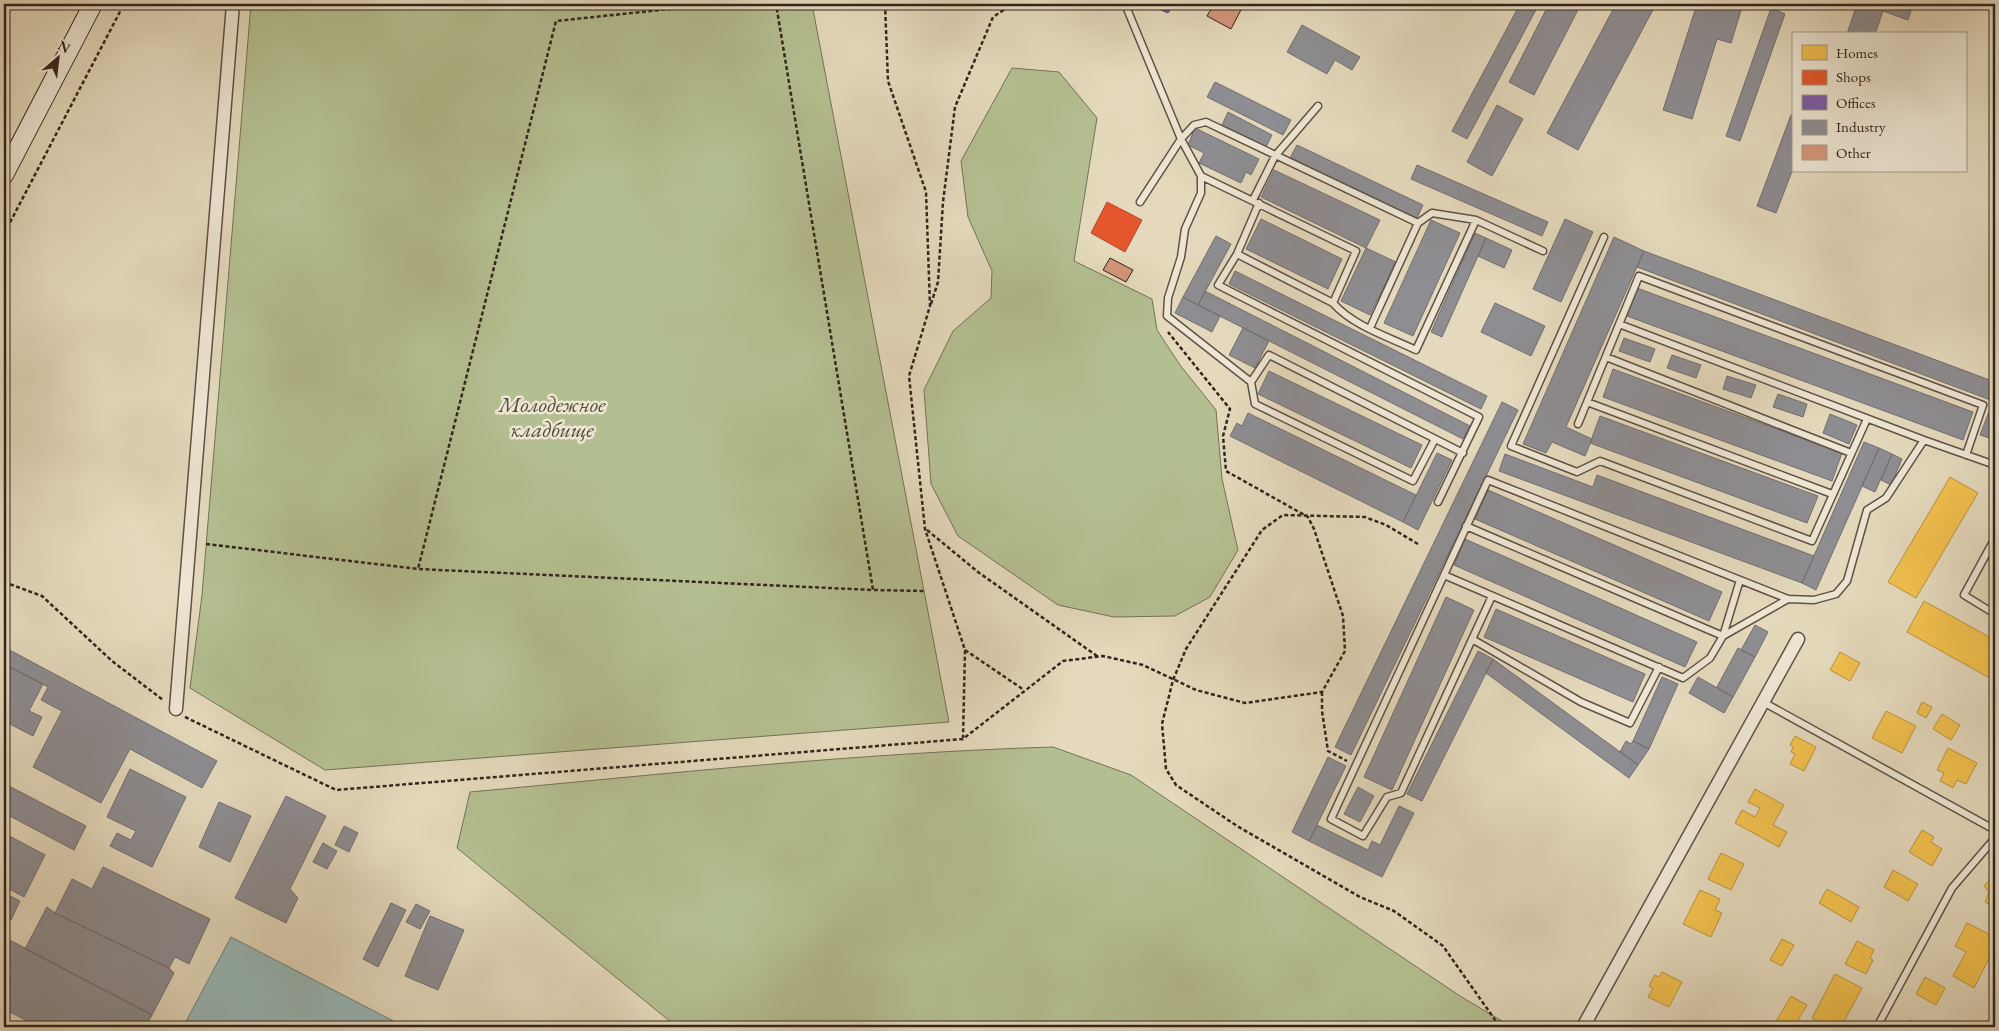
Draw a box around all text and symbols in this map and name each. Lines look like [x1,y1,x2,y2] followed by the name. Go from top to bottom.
[32,32,82,82] north arrow
[1792,32,1966,172] legend
[55,36,74,57] text: N
[1836,43,1878,62] text: Homes
[1836,67,1871,86] text: Shops
[1836,93,1876,112] text: Offices
[1836,117,1886,136] text: Industry
[1836,143,1871,162] text: Other
[496,390,606,444] park label: Молодежное кладбище

